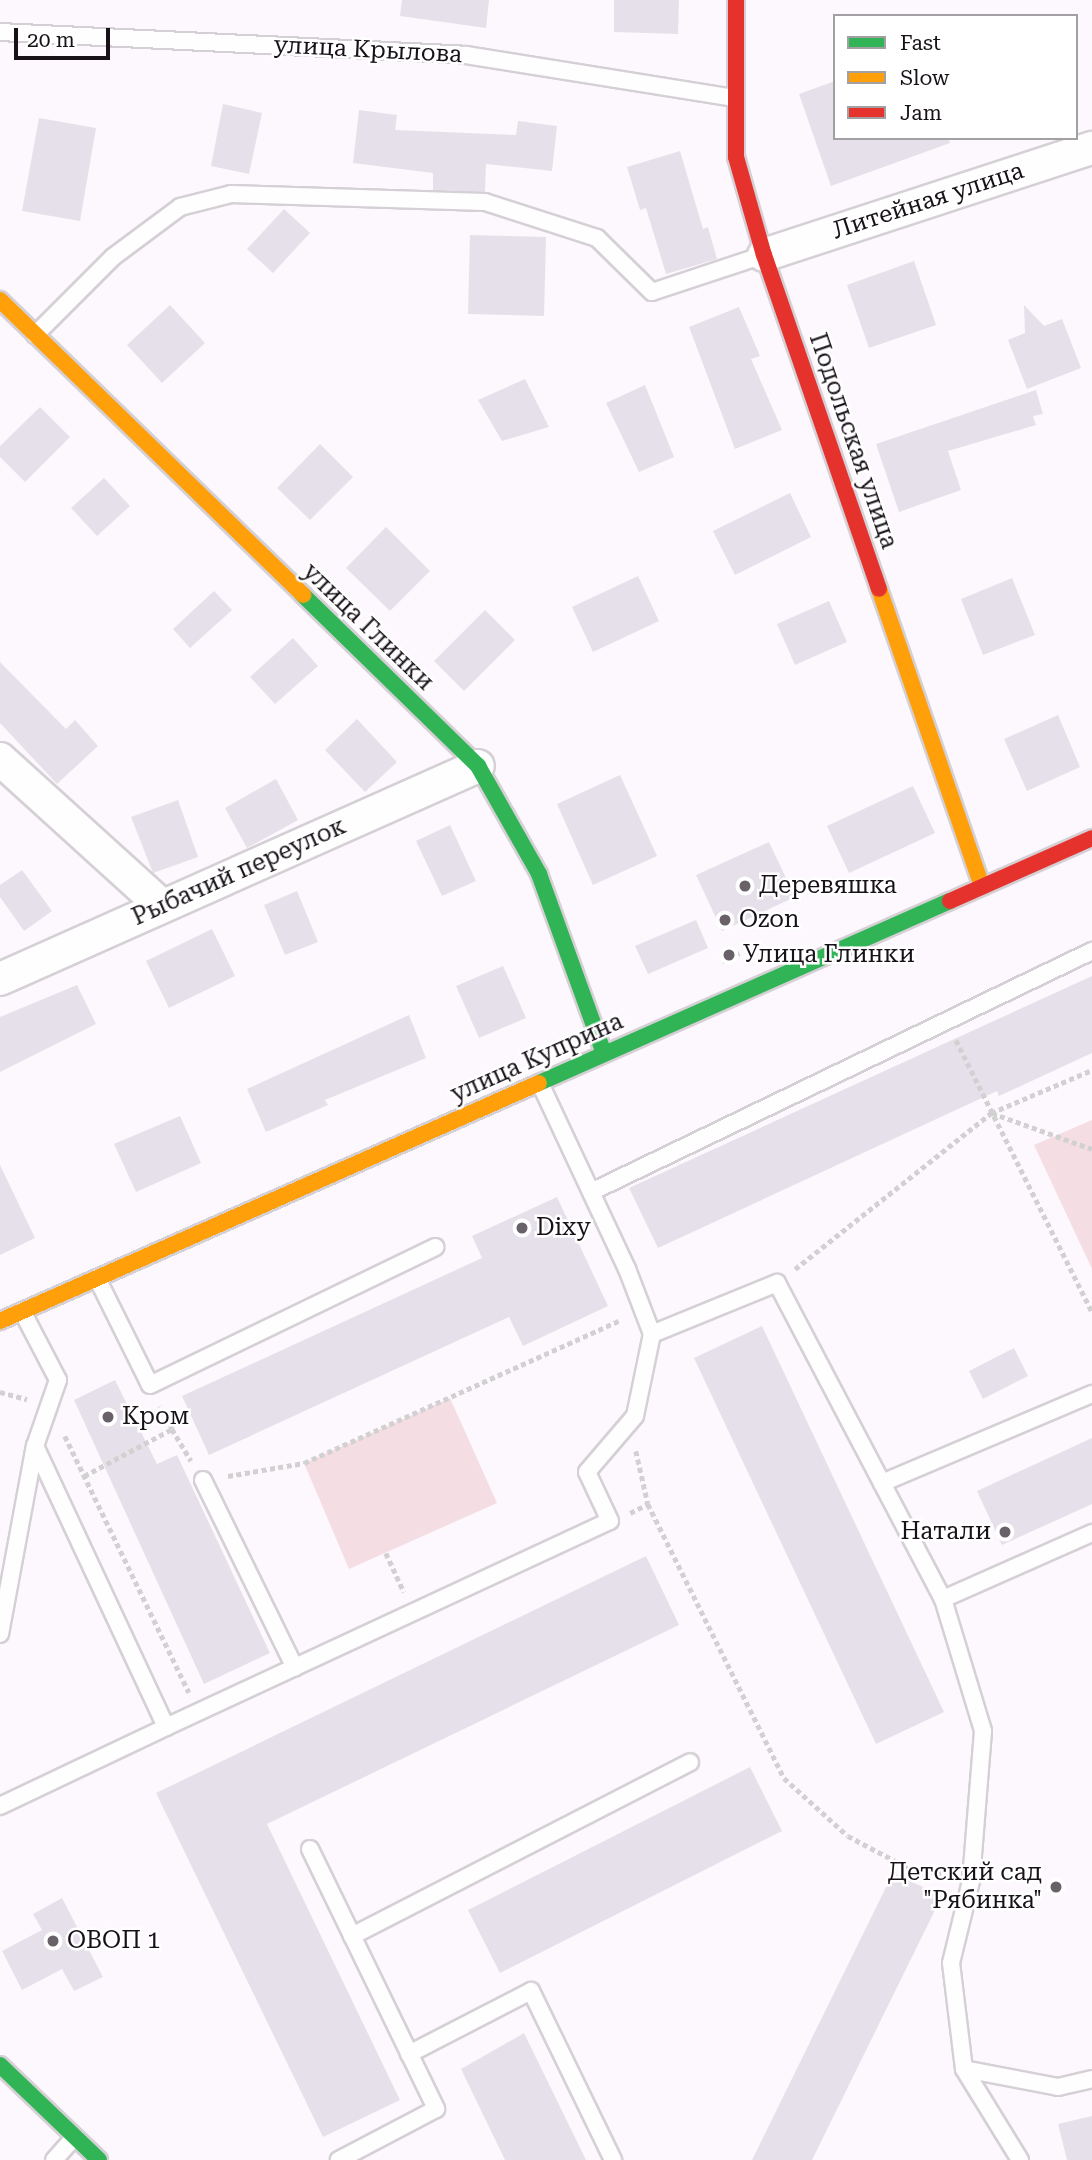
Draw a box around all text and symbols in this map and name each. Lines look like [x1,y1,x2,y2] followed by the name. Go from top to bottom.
[18,14,114,58] scale bar
[833,14,1078,140] legend
[27,28,75,52] text: 20 m
[273,31,463,69] street label: улица Крылова
[900,31,941,55] text: Fast
[900,66,949,90] text: Slow
[900,101,942,125] text: Jam
[829,157,1027,245] street label: Литейная улица
[803,329,903,553] street label: Подольская улица
[297,557,439,697] street label: улица Глинки
[128,812,350,932] street label: Рыбачий переулок
[759,872,897,900] place label: Деревяшка
[737,878,753,894] marker: Деревяшка
[739,906,800,934] place label: Ozon
[717,912,733,928] marker: Ozon
[743,941,915,969] place label: Улица Глинки
[721,947,737,963] marker: Улица Глинки
[446,1007,628,1109] street label: улица Куприна
[536,1214,591,1242] place label: Dixy
[514,1220,530,1236] marker: Dixy
[122,1403,189,1431] place label: Кром
[100,1409,116,1425] marker: Кром
[900,1518,991,1546] place label: Натали
[997,1524,1013,1540] marker: Натали
[888,1859,1042,1915] place label: Детский сад "Рябинка"
[1048,1879,1064,1895] marker: Детский сад "Рябинка"
[67,1927,160,1955] place label: ОВОП 1
[45,1933,61,1949] marker: ОВОП 1

